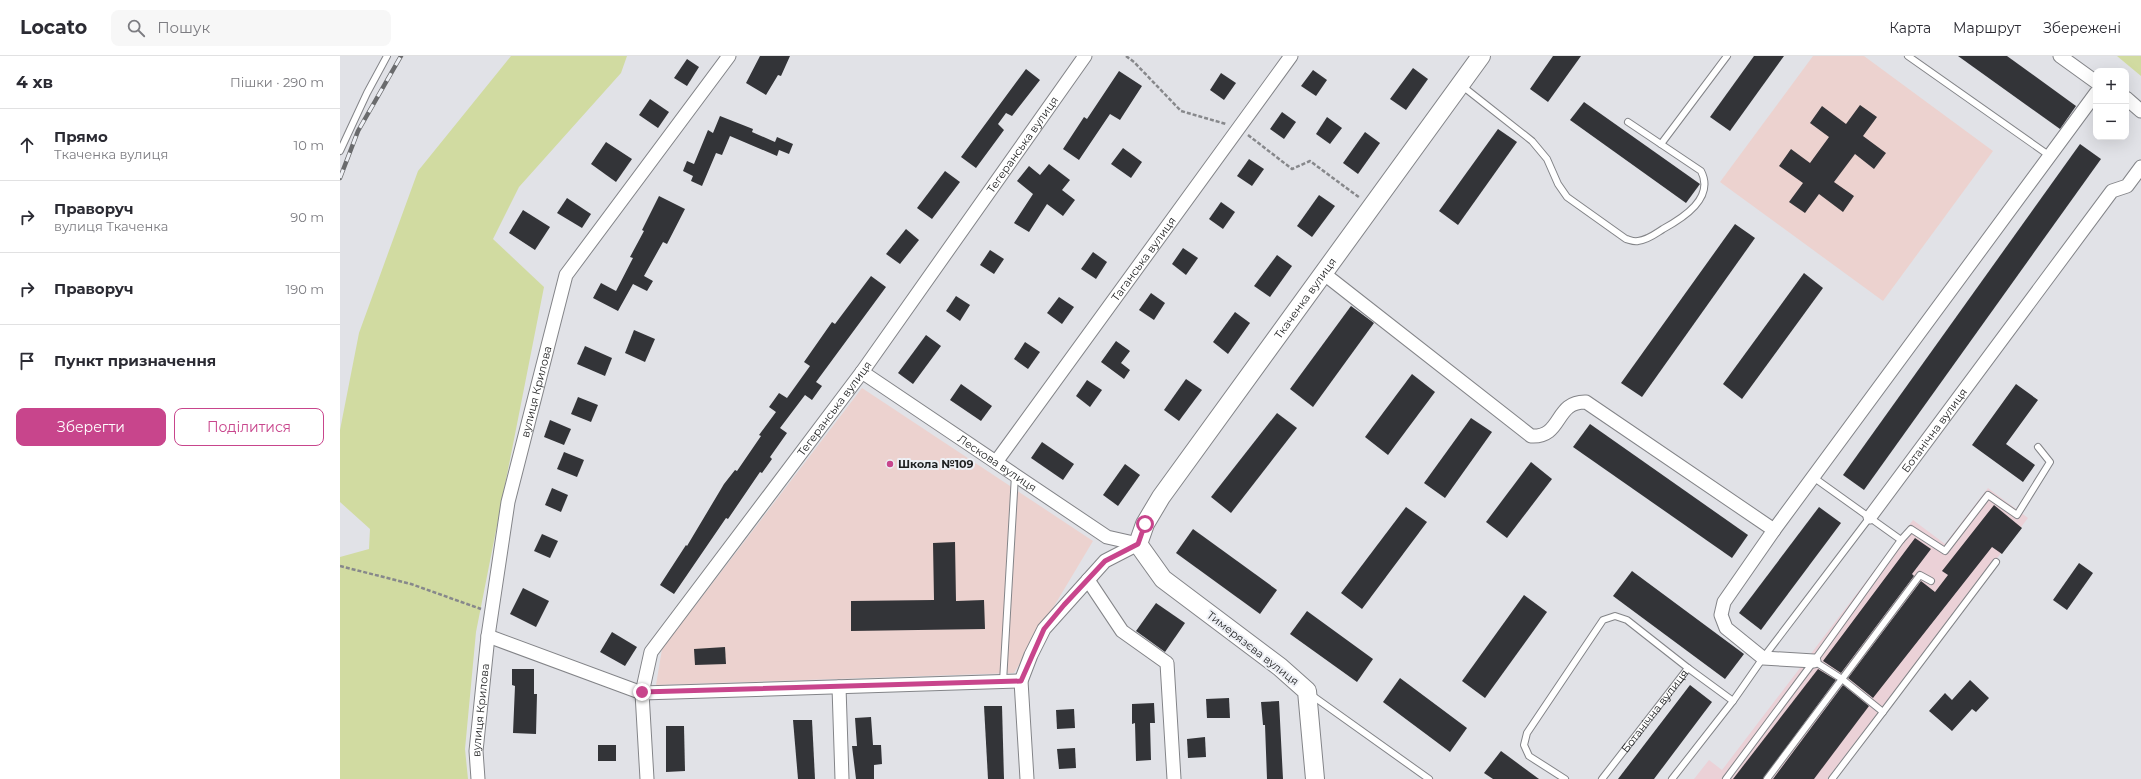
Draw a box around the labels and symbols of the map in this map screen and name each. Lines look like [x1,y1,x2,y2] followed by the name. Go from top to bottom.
[984,94,1061,196] street label: Тегеранська вулиця
[1108,214,1179,304] street label: Таганська вулиця
[1271,255,1339,342] street label: Ткаченка вулиця
[518,344,555,439] street label: вулиця Крилова
[794,358,875,459] street label: Тегеранська вулиця
[1898,385,1970,475] street label: Ботанічна вулиця
[955,431,1039,495] street label: Лескова вулиця
[898,457,974,471] place label: Школа №109
[885,459,895,469] marker: Школа №109
[1136,515,1154,533] route start
[1204,608,1302,688] street label: Тимерязєва вулиця
[469,663,492,758] street label: вулиця Крилова
[1618,667,1691,755] street label: Ботанічна вулиця
[633,683,651,701] route end

